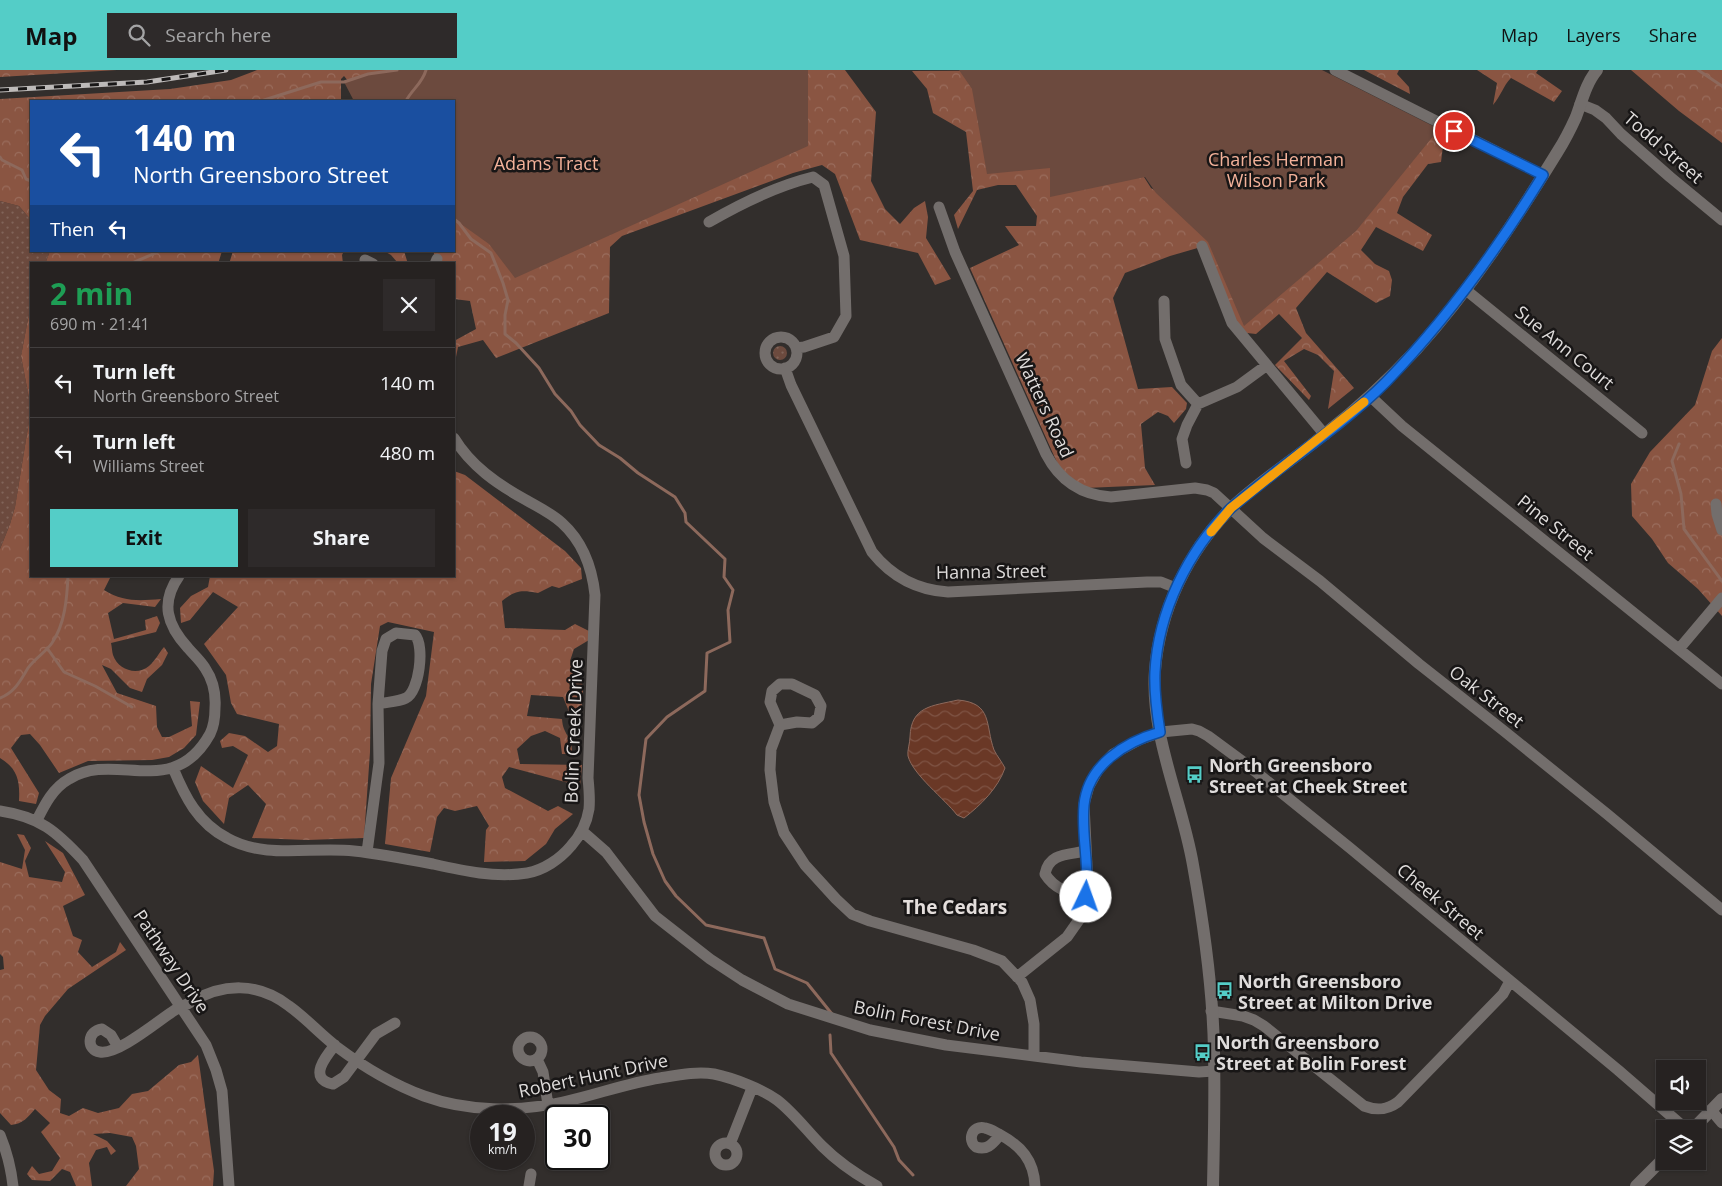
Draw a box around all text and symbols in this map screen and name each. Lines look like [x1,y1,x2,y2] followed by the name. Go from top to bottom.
[107,13,457,58] search box
[25,19,77,52] text: Map
[125,21,153,49] icon: search
[165,22,271,48] text: Search here
[1501,23,1538,47] text: Map
[1566,23,1621,47] text: Layers
[1649,23,1697,47] text: Share
[1619,106,1709,188] street label: Todd Street
[1433,110,1475,152] pin
[133,114,237,161] text: 140 m
[1440,117,1468,145] icon: arrive
[50,120,115,185] icon: left
[1208,147,1344,192] park label: Charles Herman Wilson Park
[494,151,598,175] park label: Adams Tract
[133,159,389,189] text: North Greensboro Street
[104,215,132,243] icon: left
[50,216,94,242] text: Then
[50,273,133,314] text: 2 min
[383,279,435,331] button: close
[1511,300,1619,394] street label: Sue Ann Court
[50,313,150,335] text: 690 m · 21:41
[1010,349,1080,461] street label: Watters Road
[93,359,175,385] text: Turn left
[50,369,78,397] icon: left
[380,370,435,396] text: 140 m
[93,385,279,407] text: North Greensboro Street
[93,429,175,455] text: Turn left
[50,439,78,467] icon: left
[380,440,435,466] text: 480 m
[93,455,204,477] text: Williams Street
[1513,489,1599,565] street label: Pine Street
[50,509,238,567] button: Exit
[248,509,435,567] button: Share
[936,558,1046,584] street label: Hanna Street
[558,658,588,804] street label: Bolin Creek Drive
[1445,659,1529,733] street label: Oak Street
[1209,753,1408,798] place label: North Greensboro Street at Cheek Street
[1185,765,1205,785] bus stop icon: North Greensboro Street at Cheek Street
[1392,857,1490,945] street label: Cheek Street
[1059,870,1111,922] position arrow
[903,894,1007,920] district label: The Cedars
[128,905,216,1017] street label: Pathway Drive
[1238,969,1432,1014] place label: North Greensboro Street at Milton Drive
[1214,981,1234,1001] bus stop icon: North Greensboro Street at Milton Drive
[852,994,1002,1046] street label: Bolin Forest Drive
[1216,1030,1407,1075] place label: North Greensboro Street at Bolin Forest
[1192,1042,1212,1062] bus stop icon: North Greensboro Street at Bolin Forest
[516,1047,670,1103] street label: Robert Hunt Drive
[1656,1060,1706,1170] map controls
[1656,1060,1706,1110] button: sound
[545,1105,610,1170] speed limit sign: 30
[488,1114,517,1148] text: 19
[1656,1120,1706,1170] button: layers
[488,1141,517,1158] text: km/h

